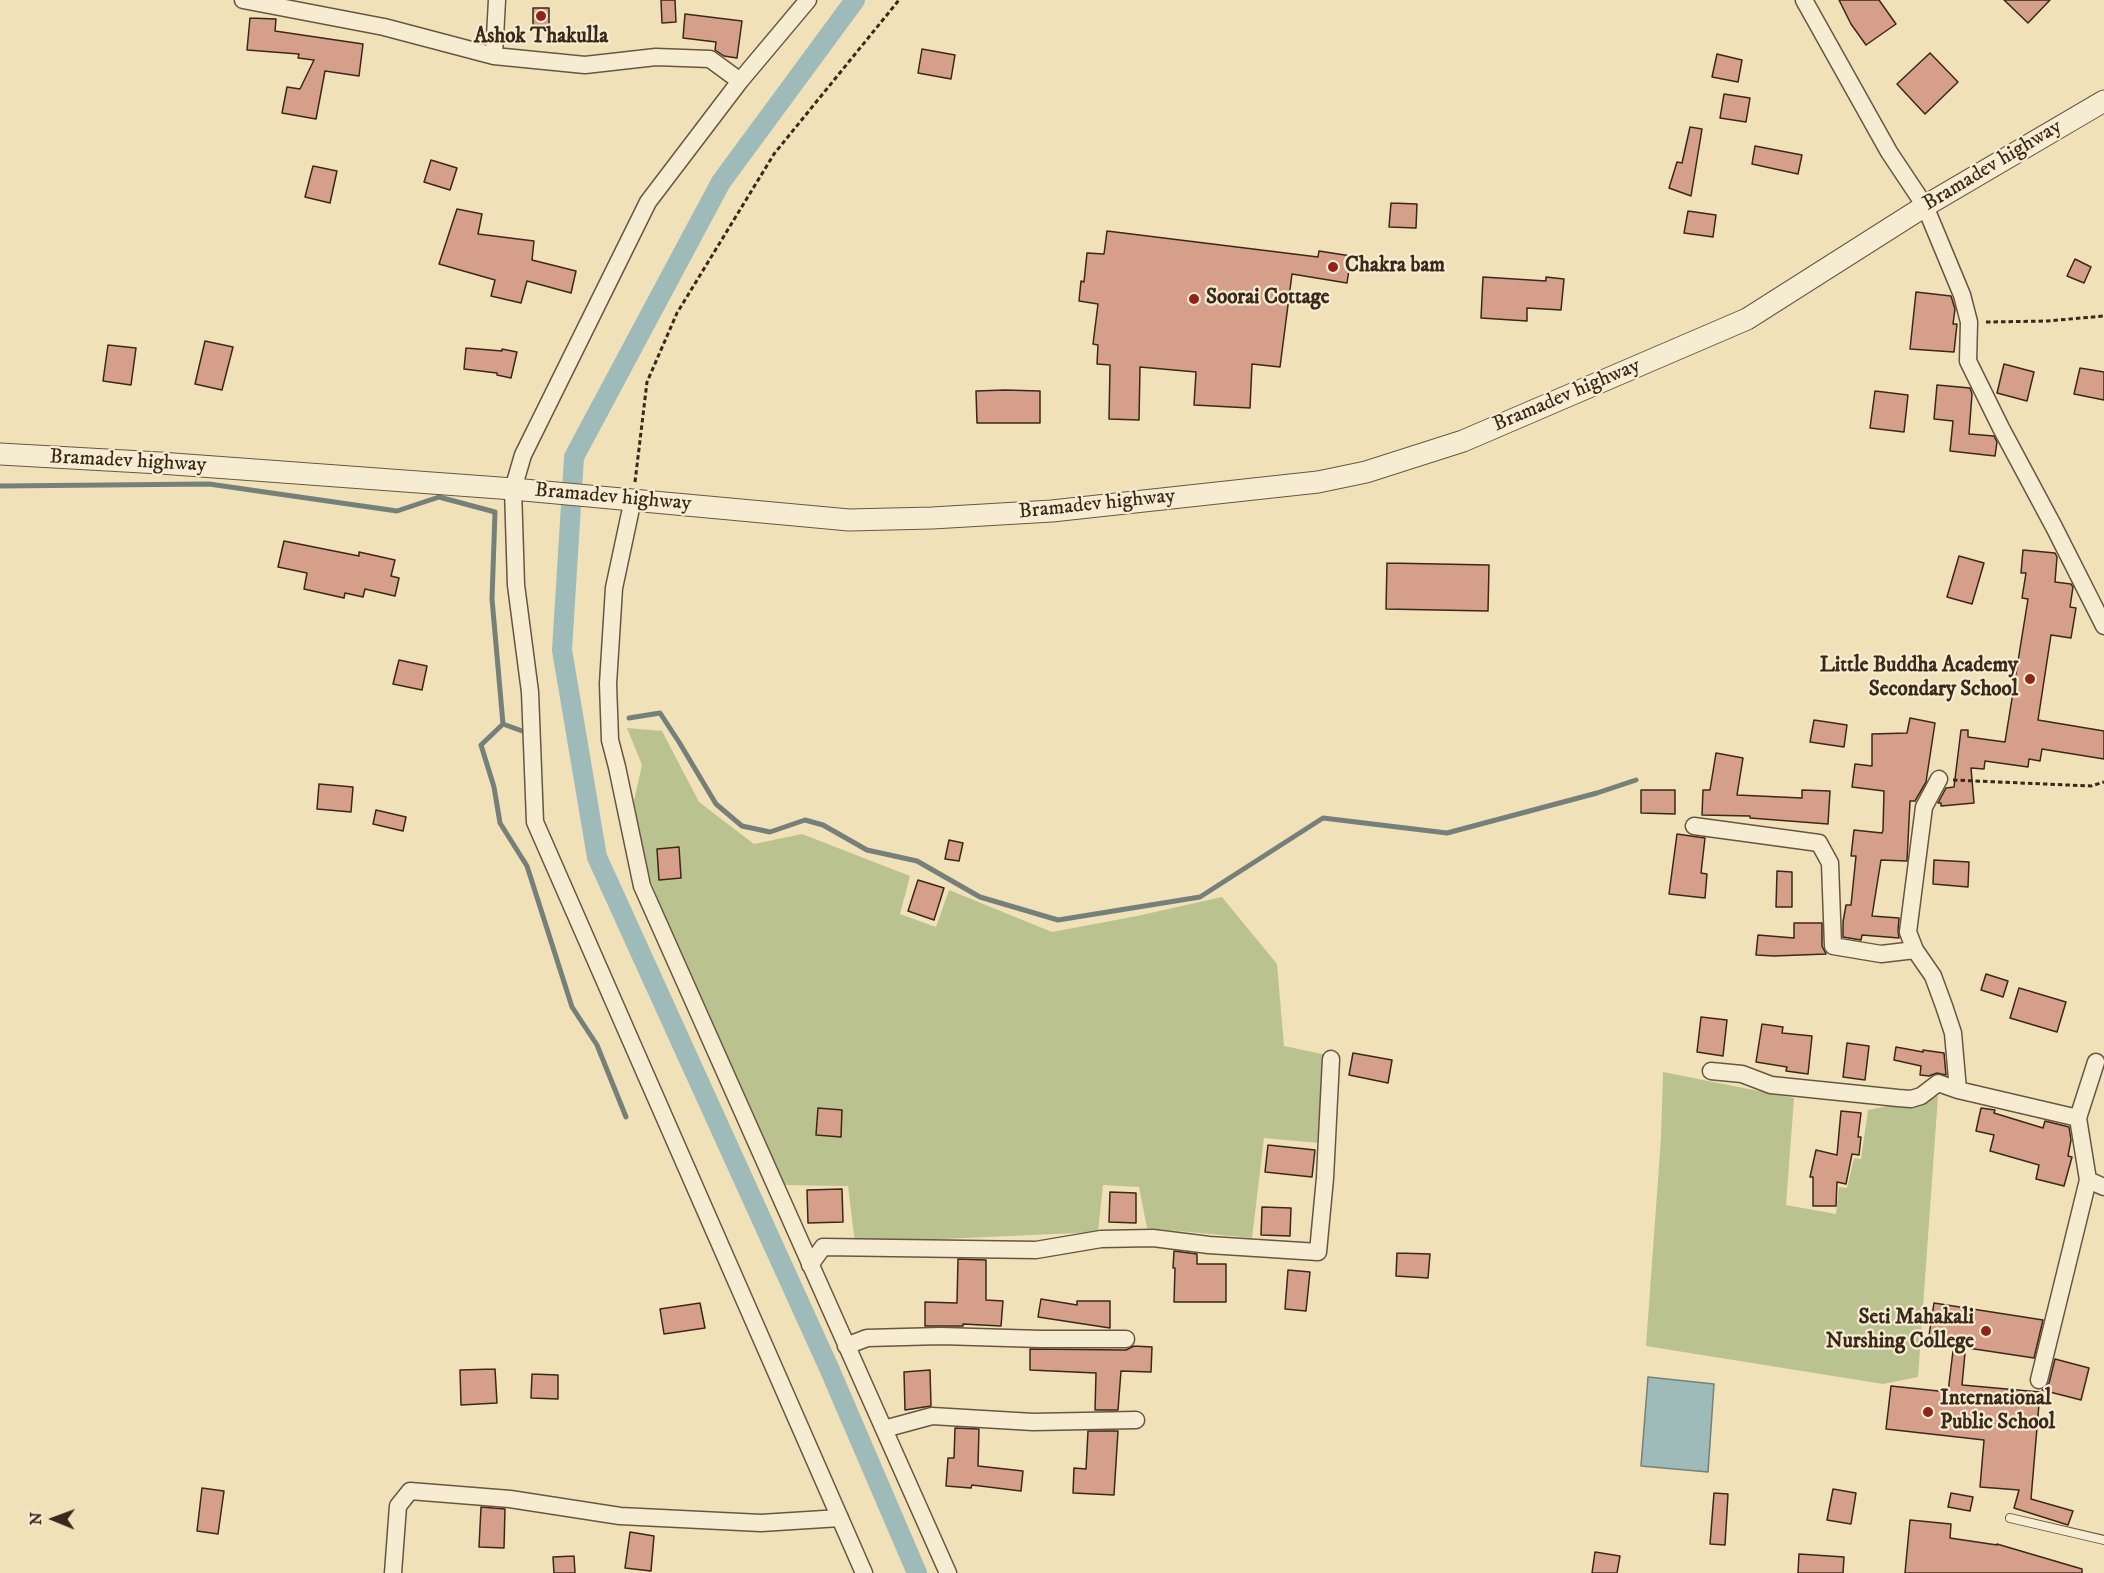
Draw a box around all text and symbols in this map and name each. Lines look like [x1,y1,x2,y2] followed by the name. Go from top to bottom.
[534,9,548,23] marker: Ashok Thakulla
[474,25,608,51] place label: Ashok Thakulla
[1919,115,2067,217] street label: Bramadev highway
[1345,254,1445,280] place label: Chakra bam
[1326,260,1340,274] marker: Chakra bam
[1206,286,1329,312] place label: Soorai Cottage
[1187,292,1201,306] marker: Soorai Cottage
[1490,354,1644,438] street label: Bramadev highway
[49,445,207,479] street label: Bramadev highway
[534,479,692,517] street label: Bramadev highway
[1017,484,1177,526] street label: Bramadev highway
[1820,654,2018,704] place label: Little Buddha Academy Secondary School
[2023,672,2037,686] marker: Little Buddha Academy Secondary School
[1826,1306,1974,1356] place label: Seti Mahakali Nurshing College
[1979,1324,1993,1338] marker: Seti Mahakali Nurshing College
[1940,1387,2055,1437] place label: International Public School
[1921,1405,1935,1419] marker: International Public School
[24,1489,84,1549] north arrow
[26,1512,46,1525] text: N

